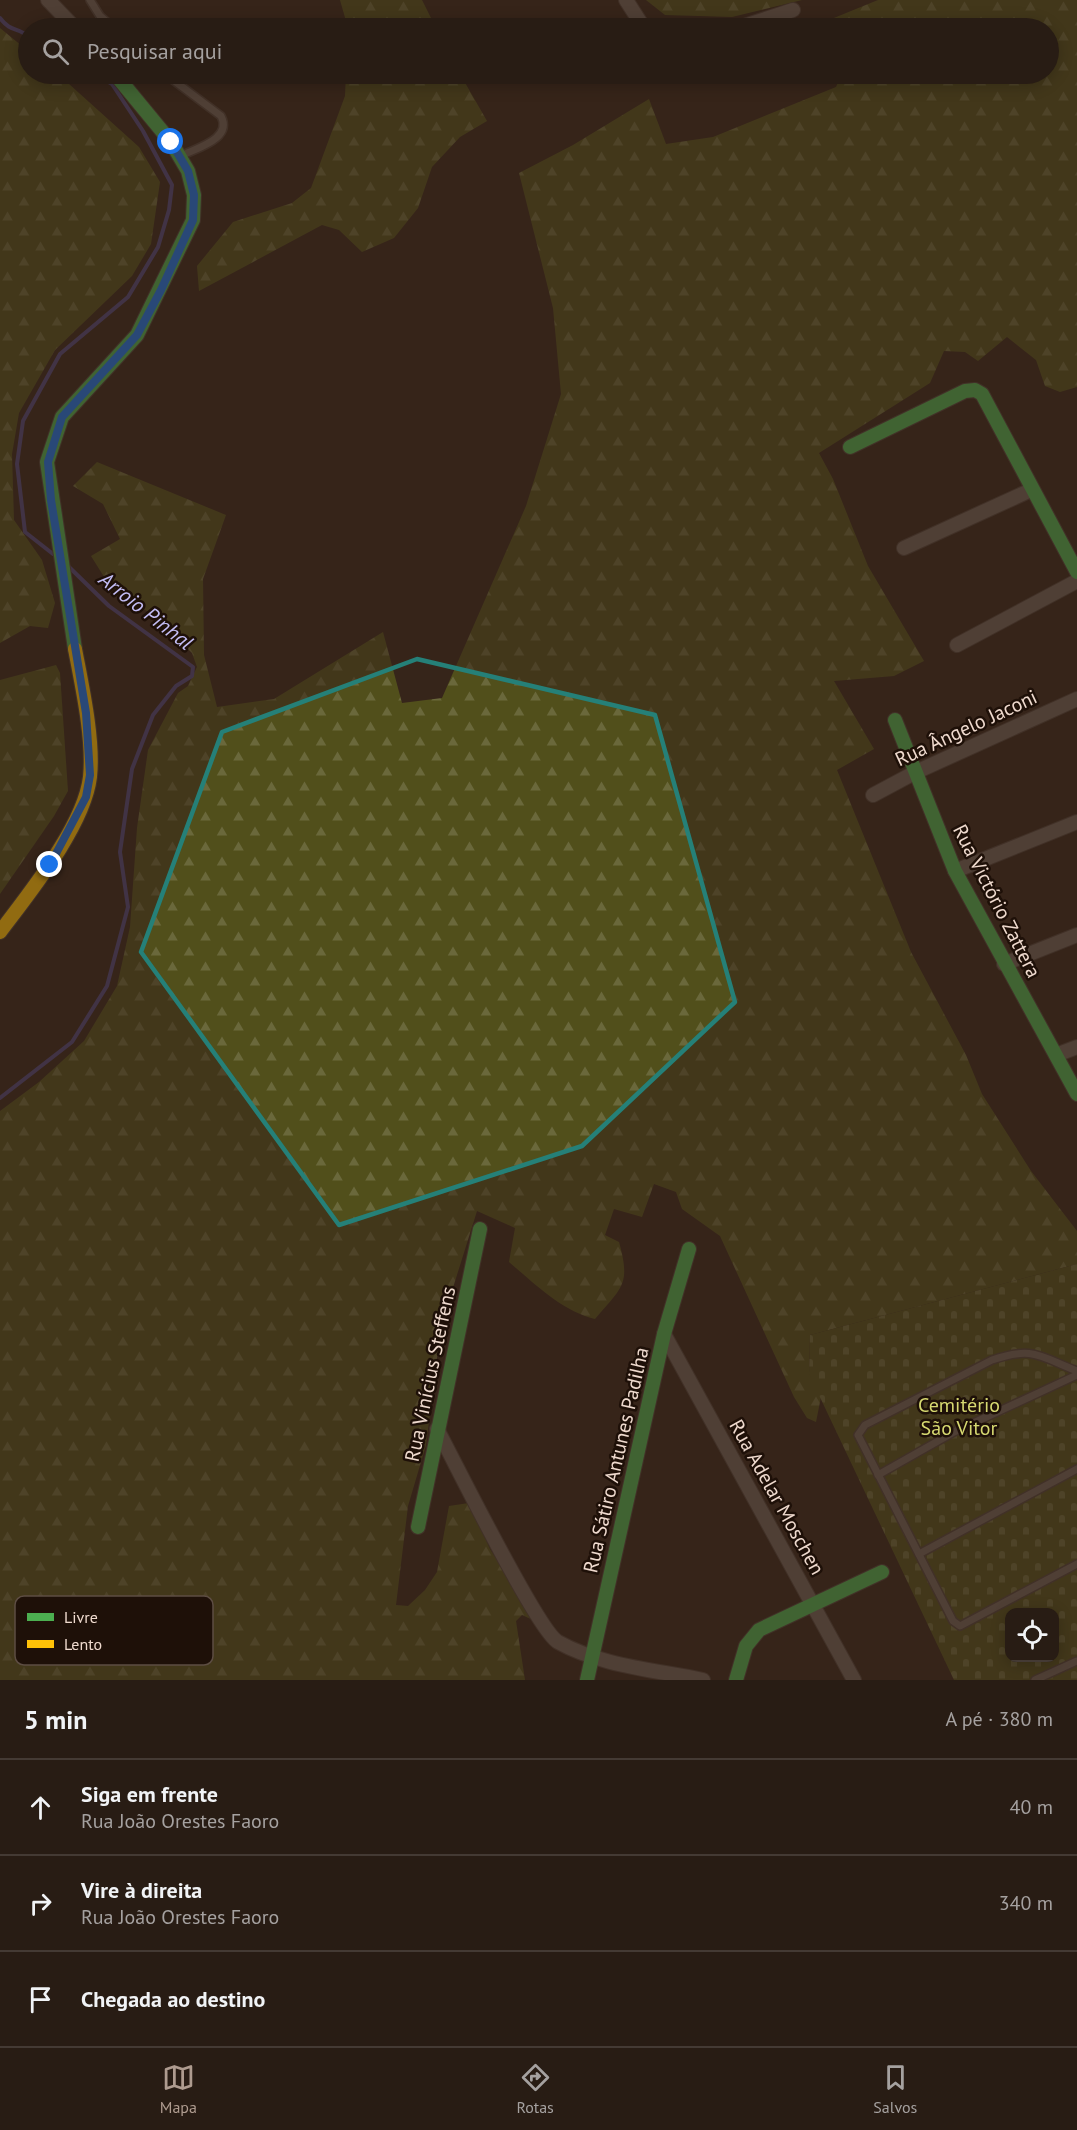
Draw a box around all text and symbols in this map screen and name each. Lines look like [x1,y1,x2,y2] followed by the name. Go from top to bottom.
[18,18,1059,84] search box
[39,35,72,68] icon: search
[87,37,223,65] text: Pesquisar aqui
[157,128,183,154] route start
[93,565,199,656] water label: Arroio Pinhal
[891,684,1041,772] street label: Rua Ângelo Jaconi
[947,820,1047,982] street label: Rua Victório Zattera
[36,851,62,877] route end
[399,1284,461,1464] street label: Rua Vinícius Steffens
[577,1345,655,1575] street label: Rua Sátiro Antunes Padilha
[918,1392,1000,1441] park label: Cemitério São Vitor
[724,1415,830,1579] street label: Rua Adelar Moschen
[15,1596,213,1665] legend
[64,1607,98,1627] text: Livre
[1005,1608,1059,1662] map controls
[1005,1608,1059,1662] button: locate
[64,1634,102,1654] text: Lento
[24,1703,87,1736] text: 5 min
[946,1706,1053,1732] text: A pé · 380 m
[81,1780,218,1808] text: Siga em frente
[24,1791,57,1824] icon: ahead
[1010,1794,1053,1820] text: 40 m
[81,1808,279,1834] text: Rua João Orestes Faoro
[81,1876,202,1904] text: Vire à direita
[24,1887,57,1920] icon: right
[999,1890,1053,1916] text: 340 m
[81,1904,279,1930] text: Rua João Orestes Faoro
[24,1983,57,2016] icon: arrive
[81,1985,265,2013] text: Chegada ao destino
[160,2061,197,2117] tab: Mapa
[516,2061,554,2117] tab: Rotas
[873,2061,917,2117] tab: Salvos

